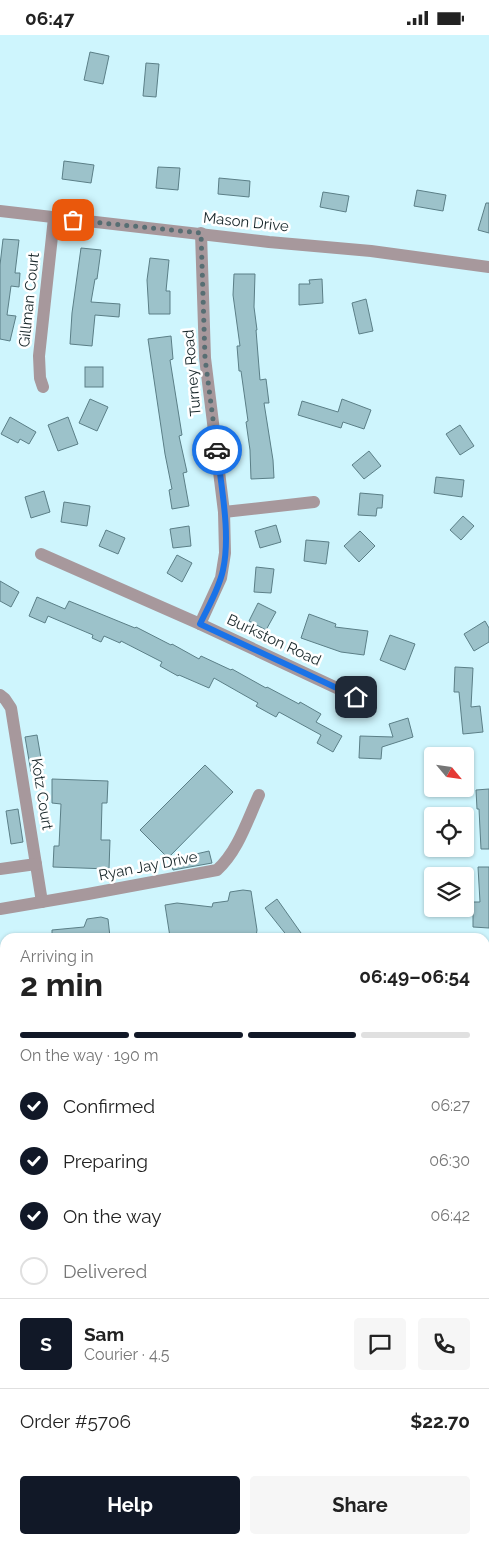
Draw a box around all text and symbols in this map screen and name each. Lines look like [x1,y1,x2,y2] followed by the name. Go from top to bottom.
[25,7,74,29] text: 06:47
[52,199,94,241] pin
[59,206,87,234] icon: bag
[202,209,290,235] street label: Mason Drive
[15,252,43,348] street label: Gillman Court
[179,329,205,417] street label: Turney Road
[192,425,242,475] courier
[203,436,231,464] icon: car
[224,610,324,670] street label: Burkston Road
[335,676,377,718] pin
[342,683,370,711] icon: home
[424,747,474,797] north arrow
[424,747,474,917] map controls
[27,757,57,831] street label: Kotz Court
[424,807,474,857] button: locate
[97,848,199,884] street label: Ryan Jay Drive
[424,867,474,917] button: layers
[20,947,94,966] text: Arriving in
[359,965,470,987] text: 06:49–06:54
[20,966,103,1003] text: 2 min
[20,1046,159,1065] text: On the way · 190 m
[20,1092,48,1120] icon: check
[63,1095,155,1117] text: Confirmed
[431,1096,470,1115] text: 06:27
[20,1147,48,1175] icon: check
[63,1150,148,1172] text: Preparing
[429,1151,470,1170] text: 06:30
[20,1202,48,1230] icon: check
[63,1205,162,1227] text: On the way
[430,1206,470,1225] text: 06:42
[63,1260,147,1282] text: Delivered
[354,1318,406,1370] button: chat
[418,1318,470,1370] button: phone
[84,1323,124,1345] text: Sam
[40,1333,52,1355] text: S
[84,1345,169,1364] text: Courier · 4.5
[20,1410,131,1432] text: Order #5706
[410,1410,470,1432] text: $22.70
[20,1476,240,1534] button: Help
[250,1476,470,1534] button: Share

